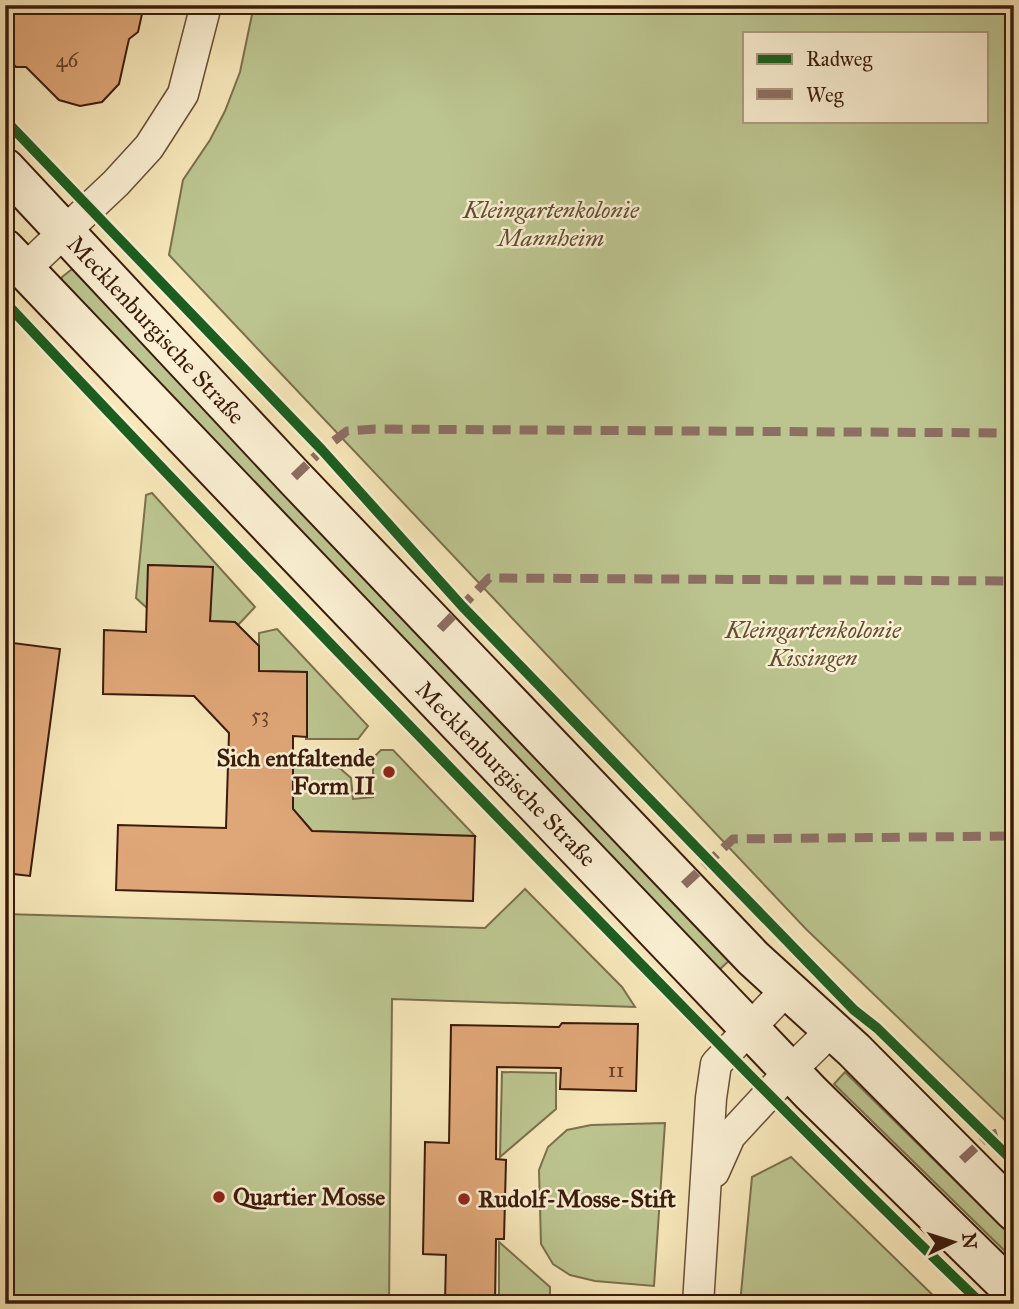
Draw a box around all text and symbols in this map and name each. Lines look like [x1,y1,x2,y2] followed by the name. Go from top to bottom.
[743,32,988,122] legend
[806,46,872,72] text: Radweg
[56,47,79,73] house number: 46
[806,82,844,108] text: Weg
[462,195,640,253] park label: Kleingartenkolonie Mannheim
[61,229,251,431] street label: Mecklenburgische Straße
[724,615,902,673] park label: Kleingartenkolonie Kissingen
[409,675,603,873] street label: Mecklenburgische Straße
[251,702,269,728] house number: 53
[217,743,375,801] place label: Sich entfaltende Form II
[381,764,397,780] marker: Sich entfaltende Form II
[608,1057,624,1083] house number: 11
[233,1182,385,1212] place label: Quartier Mosse
[478,1184,676,1214] place label: Rudolf-Mosse-Stift
[211,1189,227,1205] marker: Quartier Mosse
[456,1191,472,1207] marker: Rudolf-Mosse-Stift
[918,1208,988,1278] north arrow
[957,1232,981,1250] text: N

